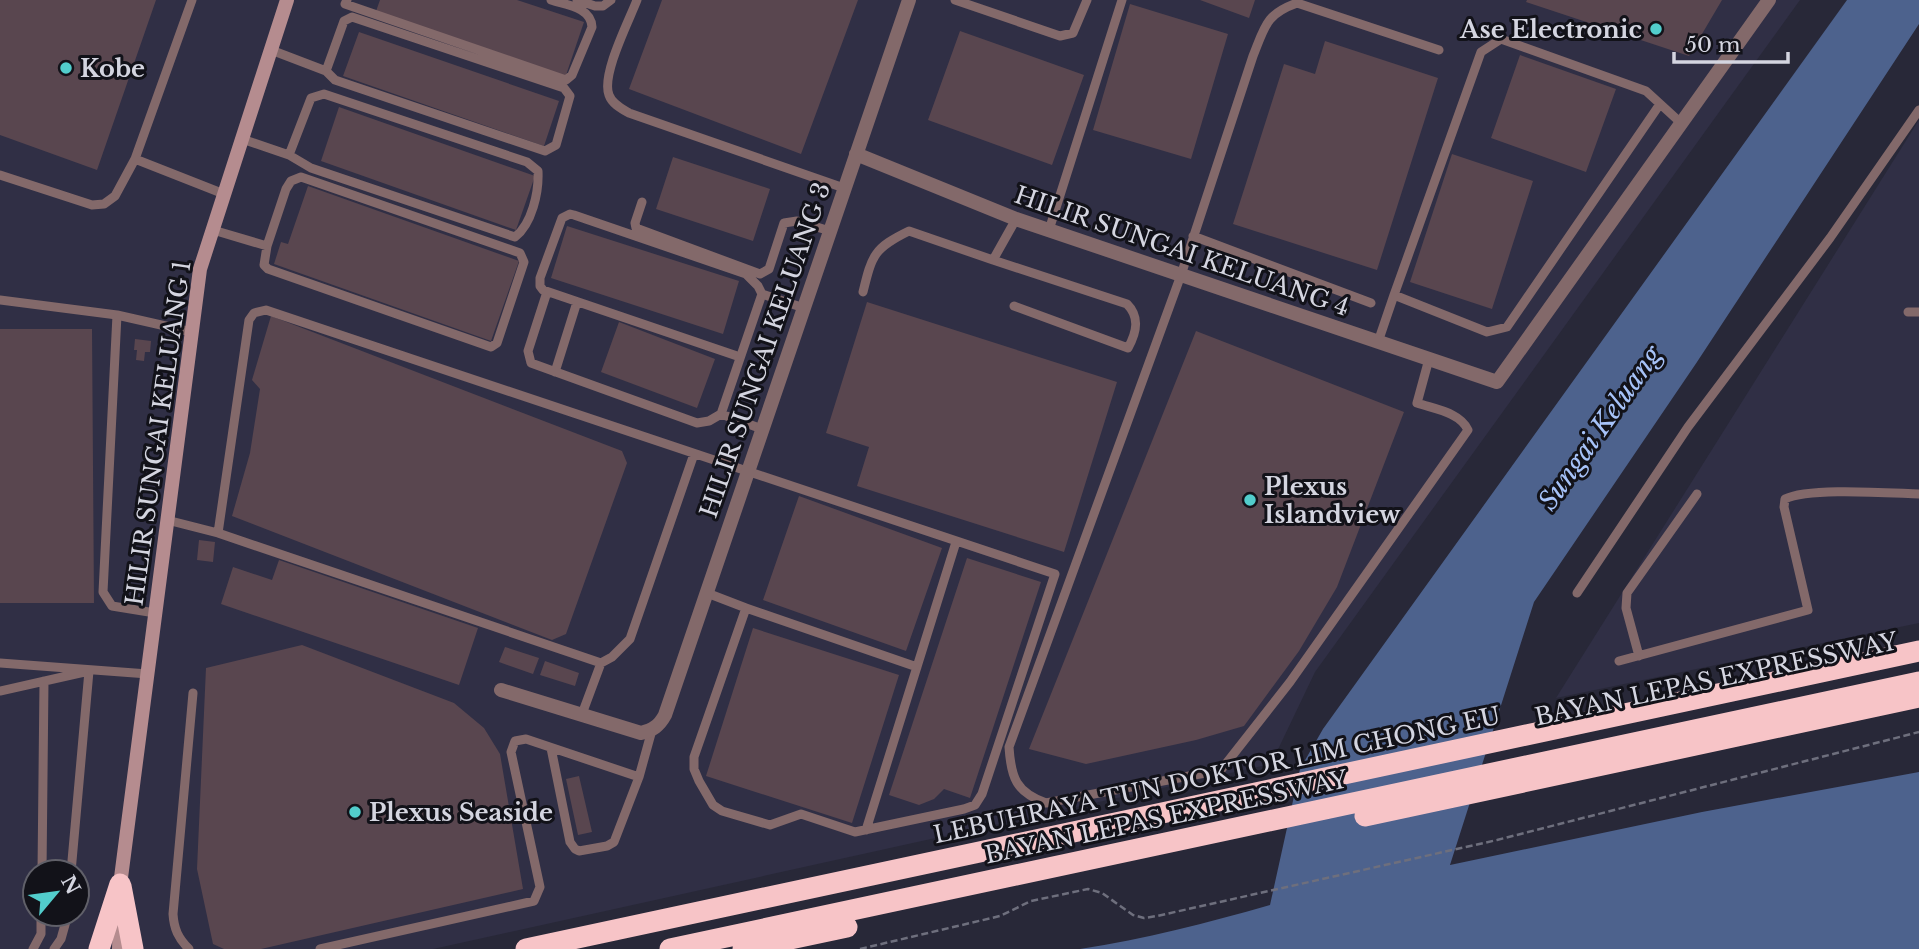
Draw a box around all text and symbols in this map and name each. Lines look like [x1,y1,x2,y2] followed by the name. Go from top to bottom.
[1459,15,1642,44] place label: Ase Electronic
[1648,21,1664,37] marker: Ase Electronic
[1674,21,1788,65] scale bar
[1685,32,1741,58] text: 50 m
[80,54,145,83] place label: Kobe
[58,60,74,76] marker: Kobe
[694,179,836,521] street label: HILIR SUNGAI KELUANG 3
[1011,180,1353,322] street label: HILIR SUNGAI KELUANG 4
[119,258,197,608] street label: HILIR SUNGAI KELUANG 1
[1532,338,1669,516] water label: Sungai Keluang
[1264,472,1401,529] place label: Plexus Islandview
[1242,492,1258,508] marker: Plexus Islandview
[1532,626,1901,732] street label: BAYAN LEPAS EXPRESSWAY
[931,701,1503,849] street label: LEBUHRAYA TUN DOKTOR LIM CHONG EU
[982,764,1351,870] street label: BAYAN LEPAS EXPRESSWAY
[369,798,553,827] place label: Plexus Seaside
[347,804,363,820] marker: Plexus Seaside
[21,858,91,928] north arrow
[56,872,85,899] text: N

